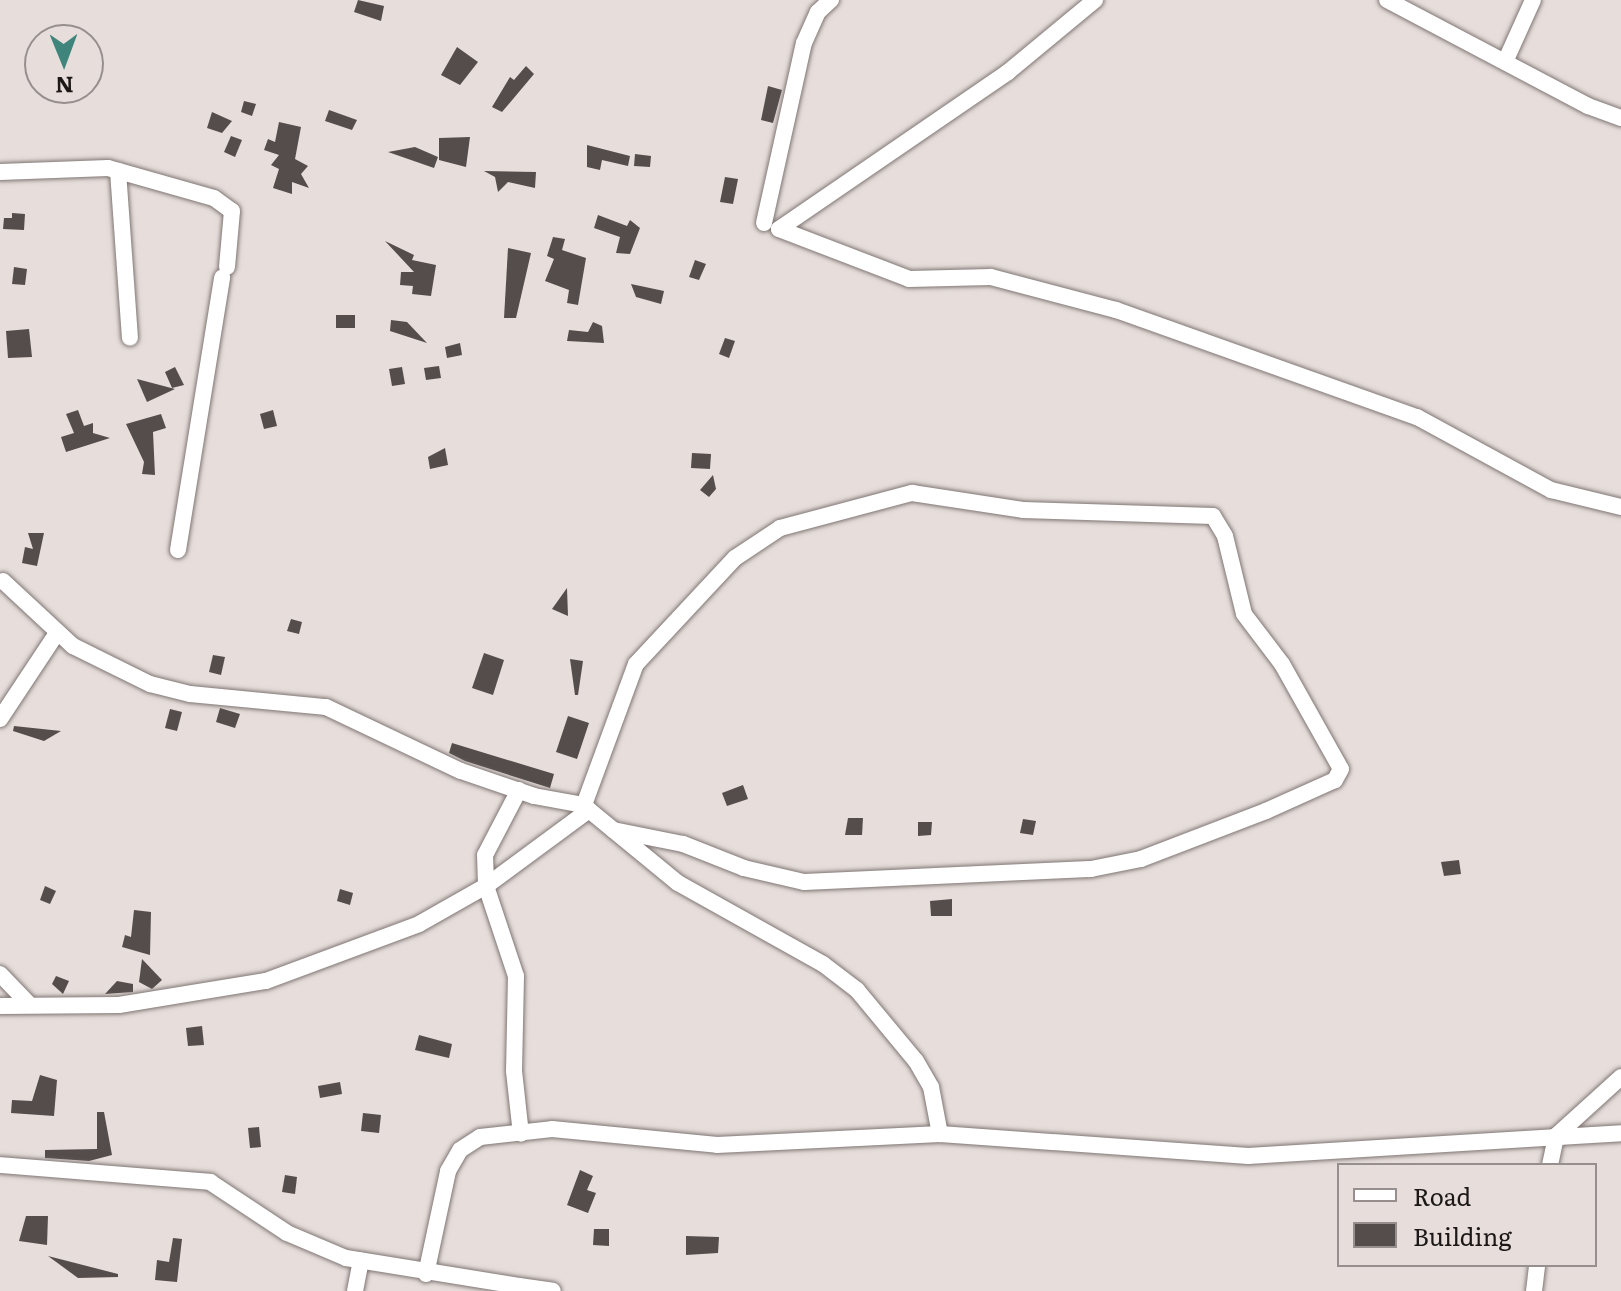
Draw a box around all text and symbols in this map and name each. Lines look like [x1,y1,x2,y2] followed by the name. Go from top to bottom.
[24,24,104,104] north arrow
[55,70,74,103] text: N
[1337,1163,1597,1267] legend
[1413,1178,1471,1213] text: Road
[1413,1218,1512,1253] text: Building

